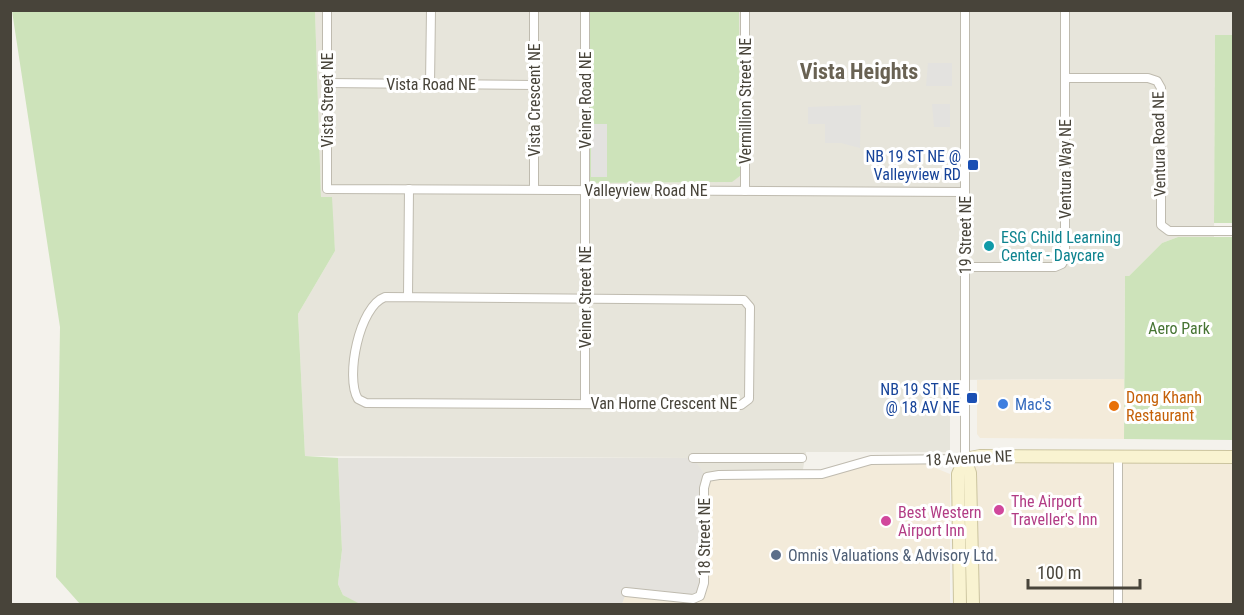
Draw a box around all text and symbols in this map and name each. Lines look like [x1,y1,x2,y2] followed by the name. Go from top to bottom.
[736,38,755,164] street label: Vermillion Street NE
[525,43,544,157] street label: Vista Crescent NE
[576,51,595,149] street label: Veiner Road NE
[318,52,337,148] street label: Vista Street NE
[800,59,918,84] district label: Vista Heights
[386,75,476,94] street label: Vista Road NE
[1149,91,1169,197] street label: Ventura Road NE
[1056,119,1075,219] street label: Ventura Way NE
[865,147,961,184] place label: NB 19 ST NE @ Valleyview RD
[966,158,980,172] marker: NB 19 ST NE @ Valleyview RD
[584,181,708,200] street label: Valleyview Road NE
[956,196,975,274] street label: 19 Street NE
[1001,228,1121,265] place label: ESG Child Learning Center - Daycare
[982,239,996,253] marker: ESG Child Learning Center - Daycare
[576,246,595,348] street label: Veiner Street NE
[1148,319,1211,338] park label: Aero Park
[880,380,960,417] place label: NB 19 ST NE @ 18 AV NE
[1126,388,1202,425] place label: Dong Khanh Restaurant
[965,391,979,405] marker: NB 19 ST NE @ 18 AV NE
[591,394,738,413] street label: Van Horne Crescent NE
[1015,395,1052,414] place label: Mac's
[996,397,1010,411] marker: Mac's
[1107,399,1121,413] marker: Dong Khanh Restaurant
[925,446,1013,470] street label: 18 Avenue NE
[1011,492,1098,529] place label: The Airport Traveller's Inn
[695,498,714,576] street label: 18 Street NE
[898,503,982,540] place label: Best Western Airport Inn
[992,503,1006,517] marker: The Airport Traveller's Inn
[879,514,893,528] marker: Best Western Airport Inn
[788,546,998,565] place label: Omnis Valuations & Advisory Ltd.
[769,548,783,562] marker: Omnis Valuations & Advisory Ltd.
[1028,552,1140,590] scale bar
[1037,562,1081,583] text: 100 m

